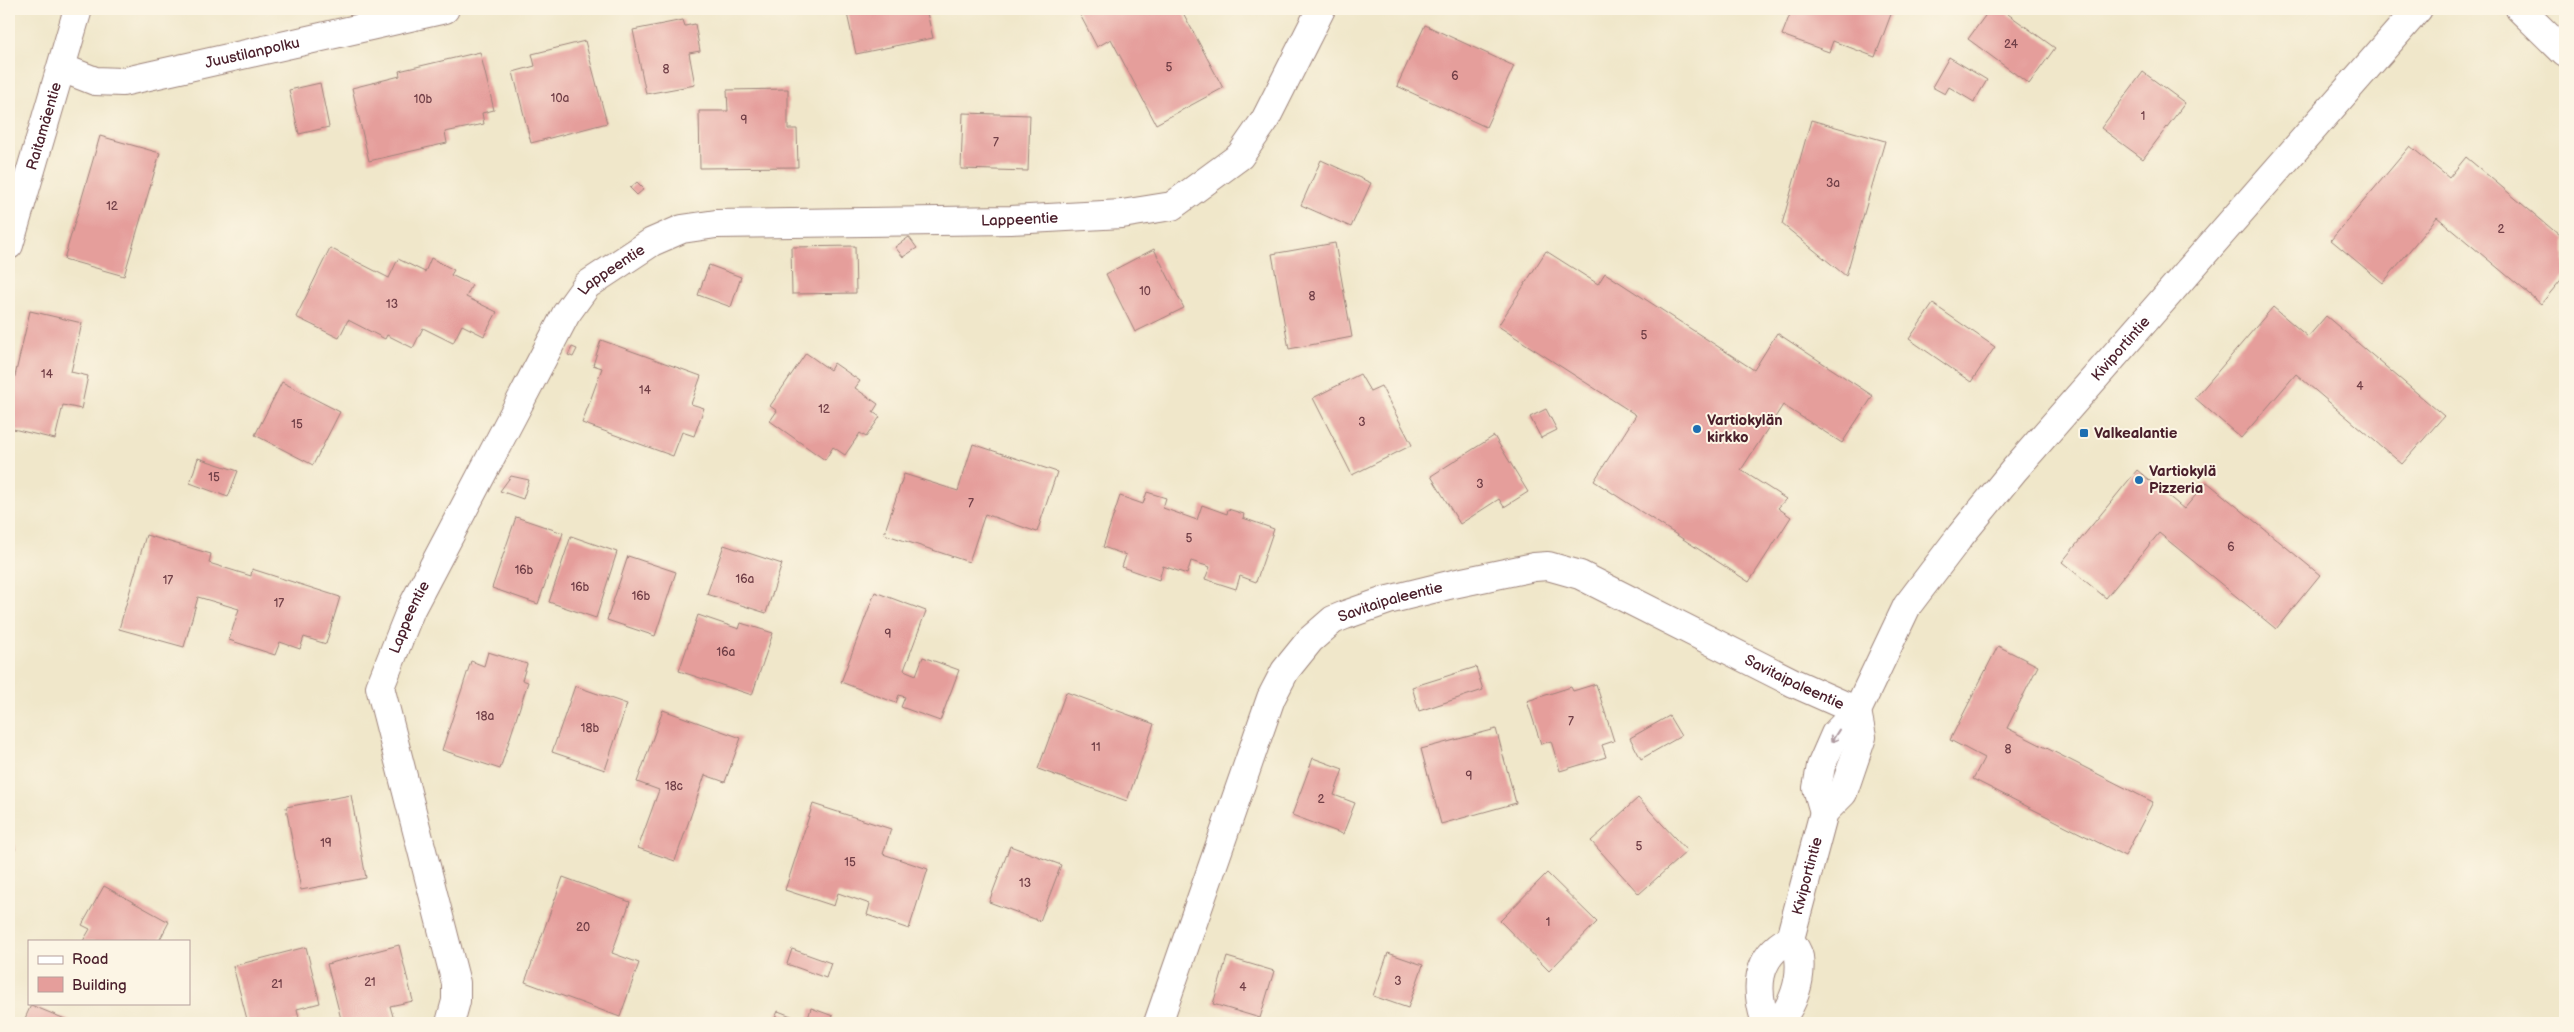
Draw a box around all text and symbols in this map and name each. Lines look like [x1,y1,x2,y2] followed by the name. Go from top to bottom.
[203,33,302,73] street label: Juustilanpolku
[2004,37,2019,52] house number: 24
[1166,60,1173,75] house number: 5
[663,62,670,77] house number: 8
[1451,69,1459,84] house number: 6
[22,80,66,172] street label: Raitamäentie
[551,91,569,106] house number: 10a
[414,92,432,107] house number: 10b
[2141,109,2145,124] house number: 1
[741,113,748,128] house number: 9
[993,135,999,150] house number: 7
[1826,176,1840,191] house number: 3a
[106,199,118,214] house number: 12
[981,208,1059,230] street label: Lappeentie
[2497,222,2505,237] house number: 2
[574,240,649,299] street label: Lappeentie
[1139,284,1151,299] house number: 10
[1309,289,1316,304] house number: 8
[386,297,398,312] house number: 13
[2087,313,2154,385] street label: Kiviportintie
[1641,328,1648,343] house number: 5
[41,367,54,382] house number: 14
[2356,379,2364,394] house number: 4
[639,383,652,398] house number: 14
[818,402,830,417] house number: 12
[1707,411,1783,447] place label: Vartiokylän kirkko
[1358,415,1366,430] house number: 3
[291,417,303,432] house number: 15
[1691,423,1703,435] marker: Vartiokylän kirkko
[2094,424,2178,443] place label: Valkealantie
[2078,427,2090,439] marker: Valkealantie
[2149,462,2216,498] place label: Vartiokylä Pizzeria
[208,470,220,485] house number: 15
[2133,474,2145,486] marker: Vartiokylä Pizzeria
[1476,477,1484,492] house number: 3
[968,496,974,511] house number: 7
[1186,531,1193,546] house number: 5
[2227,540,2235,555] house number: 6
[515,563,534,578] house number: 16b
[736,572,755,587] house number: 16a
[163,573,173,588] house number: 17
[385,578,434,656] street label: Lappeentie
[1335,578,1445,627] street label: Savitaipaleentie
[571,580,590,595] house number: 16b
[632,589,651,604] house number: 16b
[274,596,284,611] house number: 17
[885,627,892,642] house number: 9
[717,645,736,660] house number: 16a
[1741,651,1847,714] street label: Savitaipaleentie
[476,709,494,724] house number: 18a
[1568,714,1574,729] house number: 7
[581,721,599,736] house number: 18b
[1830,729,1841,743] one-way arrow
[1091,740,1101,755] house number: 11
[2005,742,2012,757] house number: 8
[1466,769,1473,784] house number: 9
[665,779,683,794] house number: 18c
[1317,792,1325,807] house number: 2
[1788,835,1827,917] street label: Kiviportintie
[320,836,332,851] house number: 19
[1636,839,1643,854] house number: 5
[844,855,856,870] house number: 15
[1019,876,1031,891] house number: 13
[1546,915,1550,930] house number: 1
[576,920,590,935] house number: 20
[28,940,190,1004] legend
[72,950,108,969] text: Road
[1394,974,1402,989] house number: 3
[364,975,376,990] house number: 21
[72,976,127,995] text: Building
[271,977,283,992] house number: 21
[1239,980,1247,995] house number: 4

